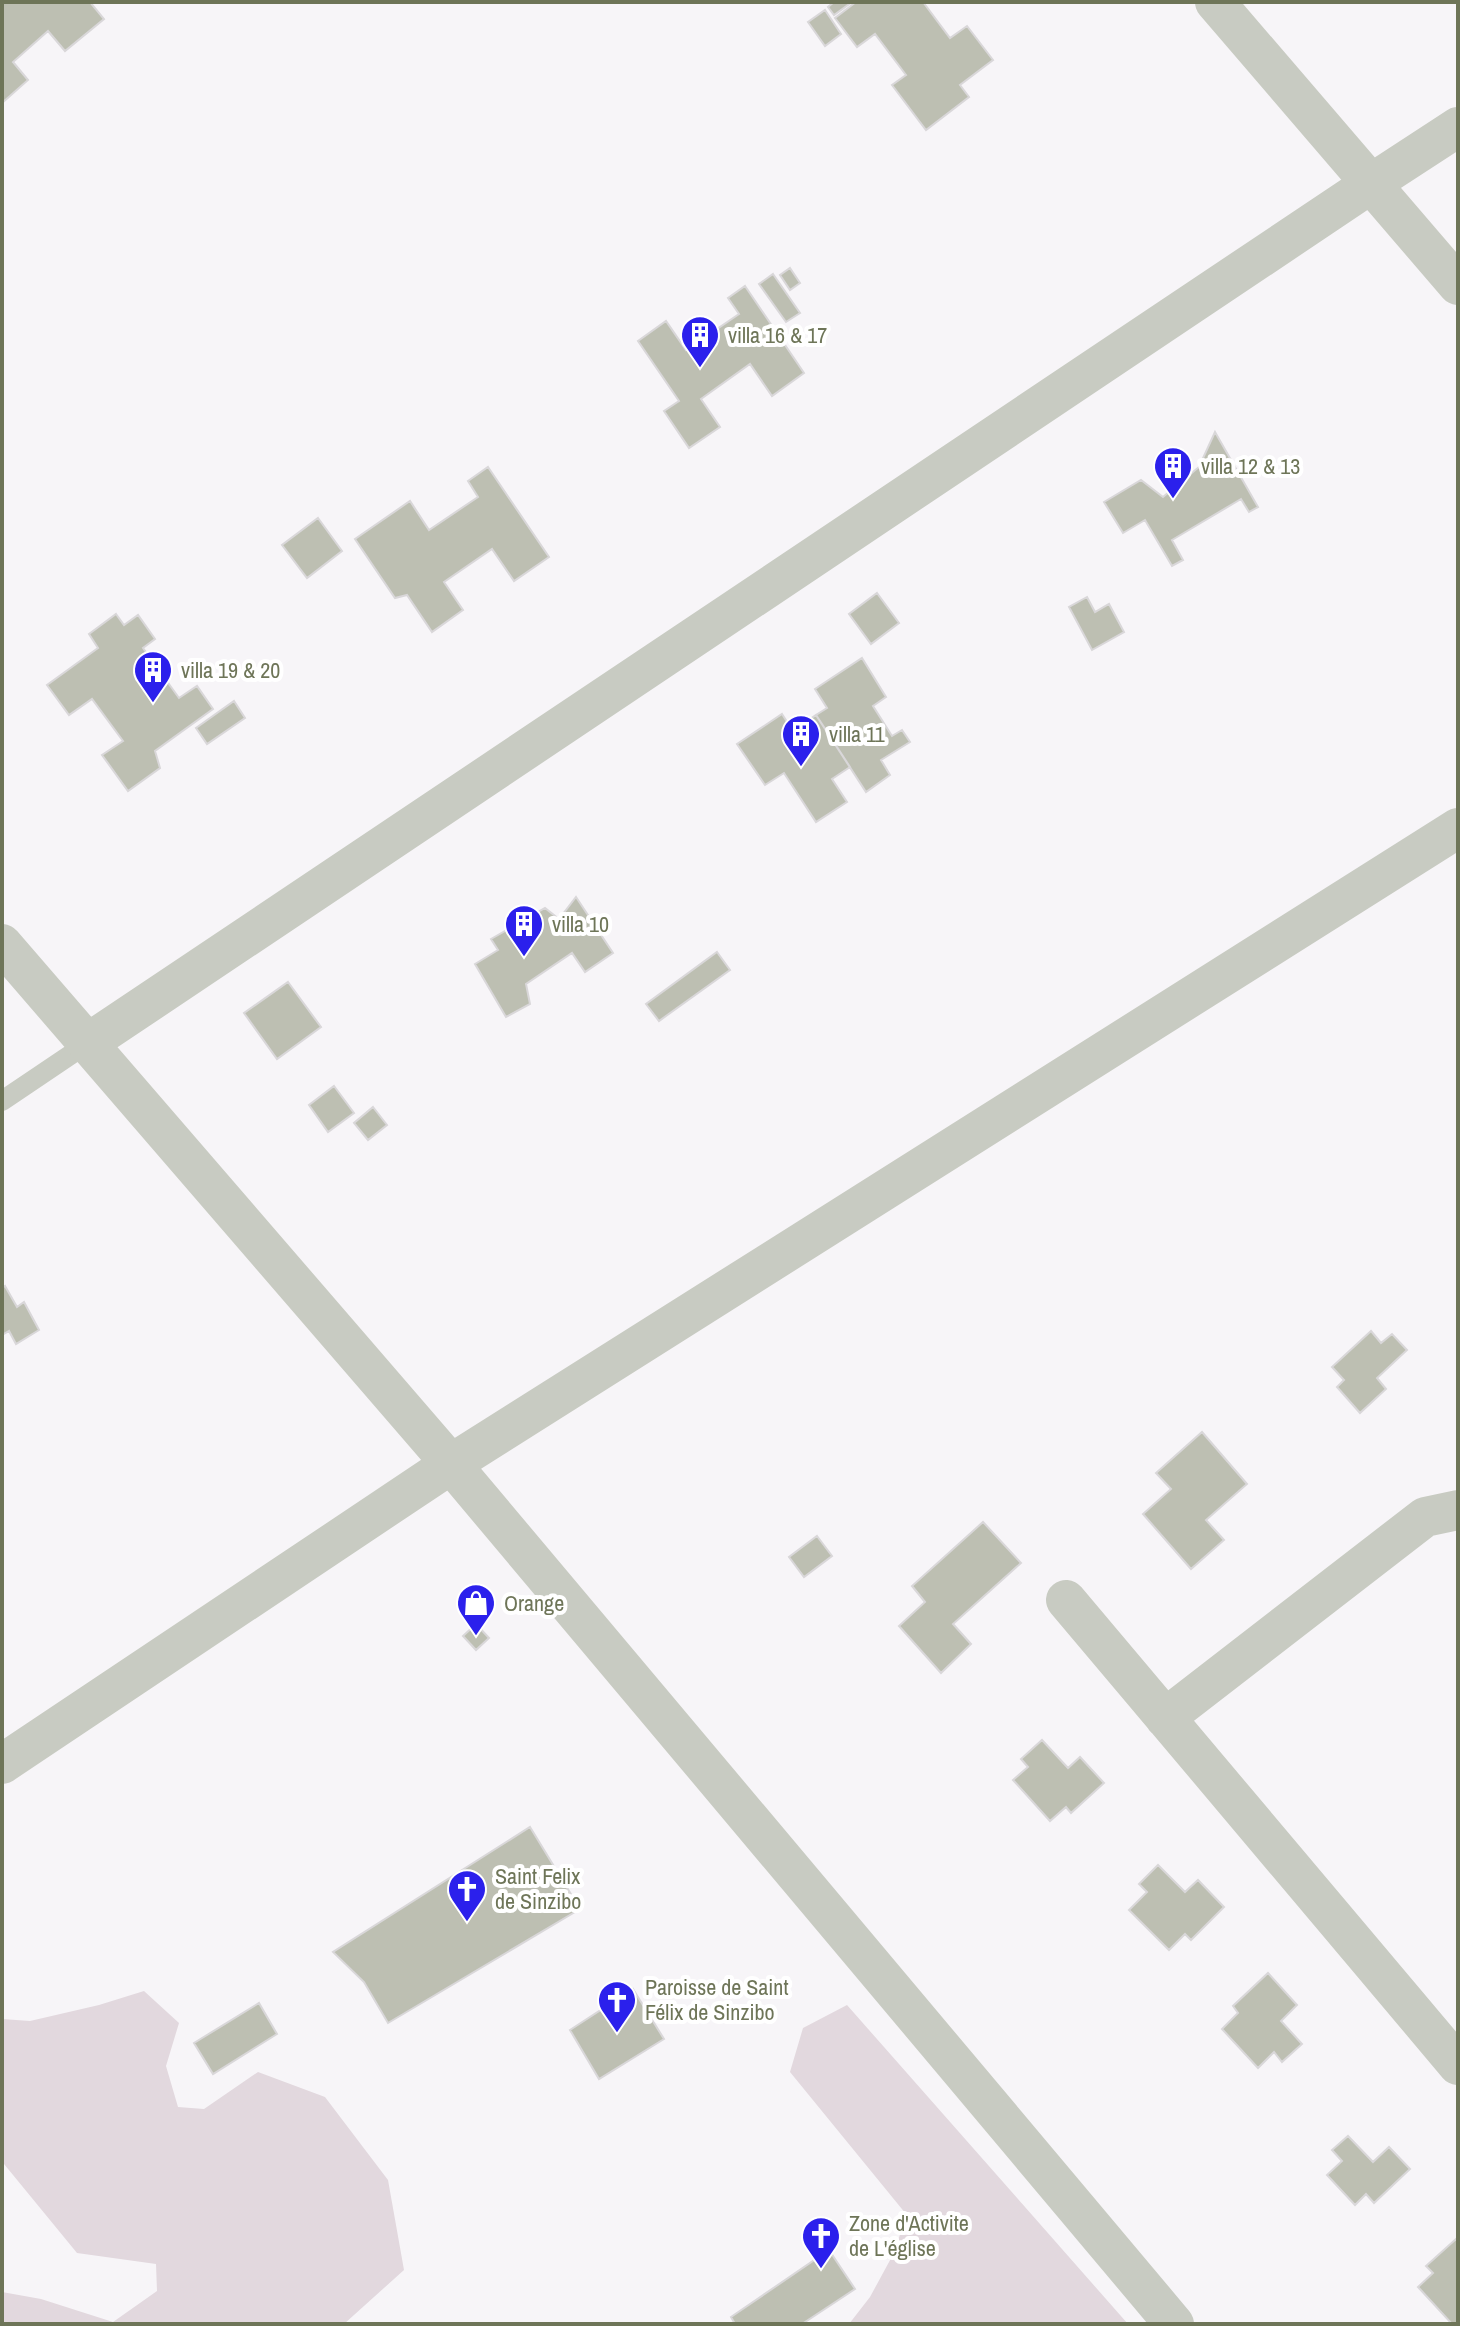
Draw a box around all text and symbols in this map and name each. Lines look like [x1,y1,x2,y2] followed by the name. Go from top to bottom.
[679,314,721,369] building icon: villa 16 & 17
[728,320,827,350] place label: villa 16 & 17
[1152,445,1194,500] building icon: villa 12 & 13
[1201,451,1300,481] place label: villa 12 & 13
[132,649,174,704] building icon: villa 19 & 20
[181,655,280,685] place label: villa 19 & 20
[780,713,822,768] building icon: villa 11
[829,719,885,749] place label: villa 11
[503,903,545,958] building icon: villa 10
[552,909,609,939] place label: villa 10
[455,1582,497,1637] shop icon: Orange
[504,1588,564,1618] place label: Orange
[495,1861,581,1916] place label: Saint Felix de Sinzibo
[446,1868,488,1923] church icon: Saint Felix de Sinzibo
[645,1972,788,2027] place label: Paroisse de Saint Félix de Sinzibo
[596,1979,638,2034] church icon: Paroisse de Saint Félix de Sinzibo
[849,2208,969,2263] place label: Zone d'Activite de L'église
[800,2215,842,2270] church icon: Zone d'Activite de L'église

